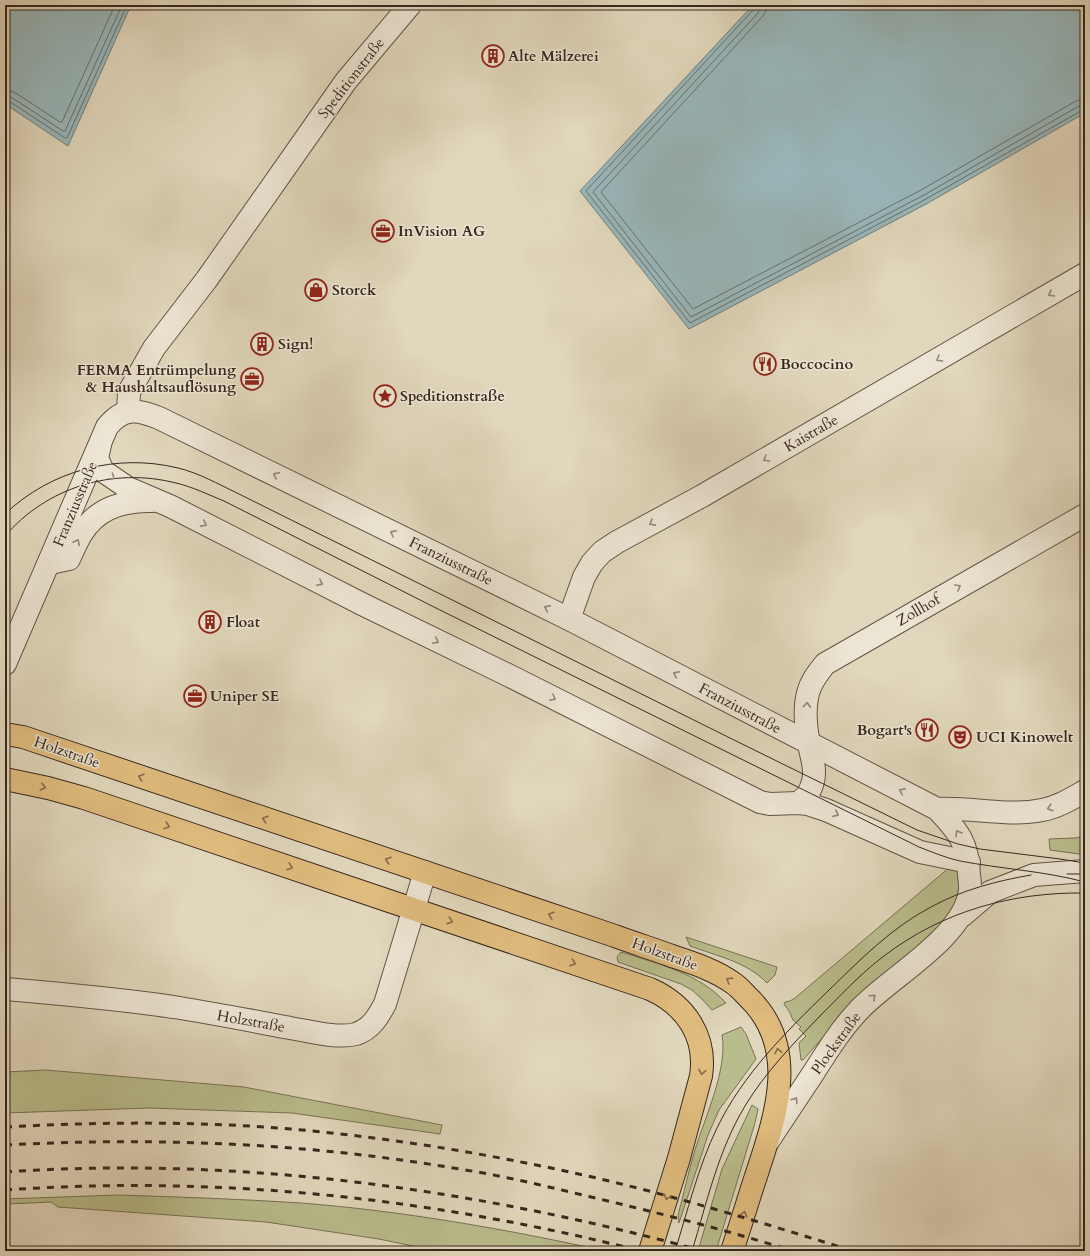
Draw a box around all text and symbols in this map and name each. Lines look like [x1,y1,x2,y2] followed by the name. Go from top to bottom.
[313,33,389,123] street label: Speditionstraße
[480,43,506,69] building icon: Alte Mälzerei
[508,46,599,66] place label: Alte Mälzerei
[370,218,396,244] office icon: InVision AG
[398,221,485,241] place label: InVision AG
[303,277,329,303] shop icon: Storck
[332,280,377,300] place label: Storck
[1048,289,1055,296] one-way arrow
[249,331,275,357] building icon: Sign!
[278,334,313,354] place label: Sign!
[752,351,778,377] restaurant icon: Boccocino
[780,354,854,374] place label: Boccocino
[936,355,943,362] one-way arrow
[77,360,236,397] place label: FERMA Entrümpelung & Haushaltsauflösung
[239,366,265,392] office icon: FERMA Entrümpelung & Haushaltsauflösung
[372,383,398,409] place icon: Speditionstraße
[400,386,505,406] place label: Speditionstraße
[780,409,842,456] street label: Kaistraße
[763,455,770,462] one-way arrow
[48,458,102,550] street label: Franziusstraße
[108,472,115,480] one-way arrow
[273,472,281,480] one-way arrow
[649,518,657,525] one-way arrow
[200,520,207,527] one-way arrow
[390,530,397,538] one-way arrow
[406,532,496,590] street label: Franziusstraße
[73,538,80,546] one-way arrow
[316,578,323,586] one-way arrow
[954,584,961,592] one-way arrow
[892,588,946,630] street label: Zollhof
[544,605,552,613] one-way arrow
[197,609,223,635] building icon: Float
[226,612,261,632] place label: Float
[432,636,440,644] one-way arrow
[672,671,680,679] one-way arrow
[695,678,785,738] street label: Franziusstraße
[182,683,208,709] office icon: Uniper SE
[210,686,279,706] place label: Uniper SE
[549,693,556,701] one-way arrow
[802,702,811,708] one-way arrow
[914,717,940,743] restaurant icon: Bogart's
[856,720,912,740] place label: Bogart's
[947,724,973,750] theatre icon: UCI Kinowelt
[976,727,1074,747] place label: UCI Kinowelt
[31,731,103,773] street label: Holzstraße
[138,774,145,782] one-way arrow
[39,782,46,791] one-way arrow
[899,789,907,796] one-way arrow
[1046,803,1053,812] one-way arrow
[832,810,839,818] one-way arrow
[261,815,268,824] one-way arrow
[163,821,170,830] one-way arrow
[955,830,962,837] one-way arrow
[384,856,391,865] one-way arrow
[287,863,294,871] one-way arrow
[548,911,555,920] one-way arrow
[447,916,454,925] one-way arrow
[629,933,701,975] street label: Holzstraße
[570,958,577,967] one-way arrow
[726,978,733,985] one-way arrow
[868,994,876,1002] one-way arrow
[215,1005,287,1037] street label: Holzstraße
[806,1007,866,1078] street label: Plockstraße
[774,1048,782,1054] one-way arrow
[698,1069,706,1075] one-way arrow
[791,1097,798,1104] one-way arrow
[663,1193,671,1200] one-way arrow
[739,1210,748,1217] one-way arrow

